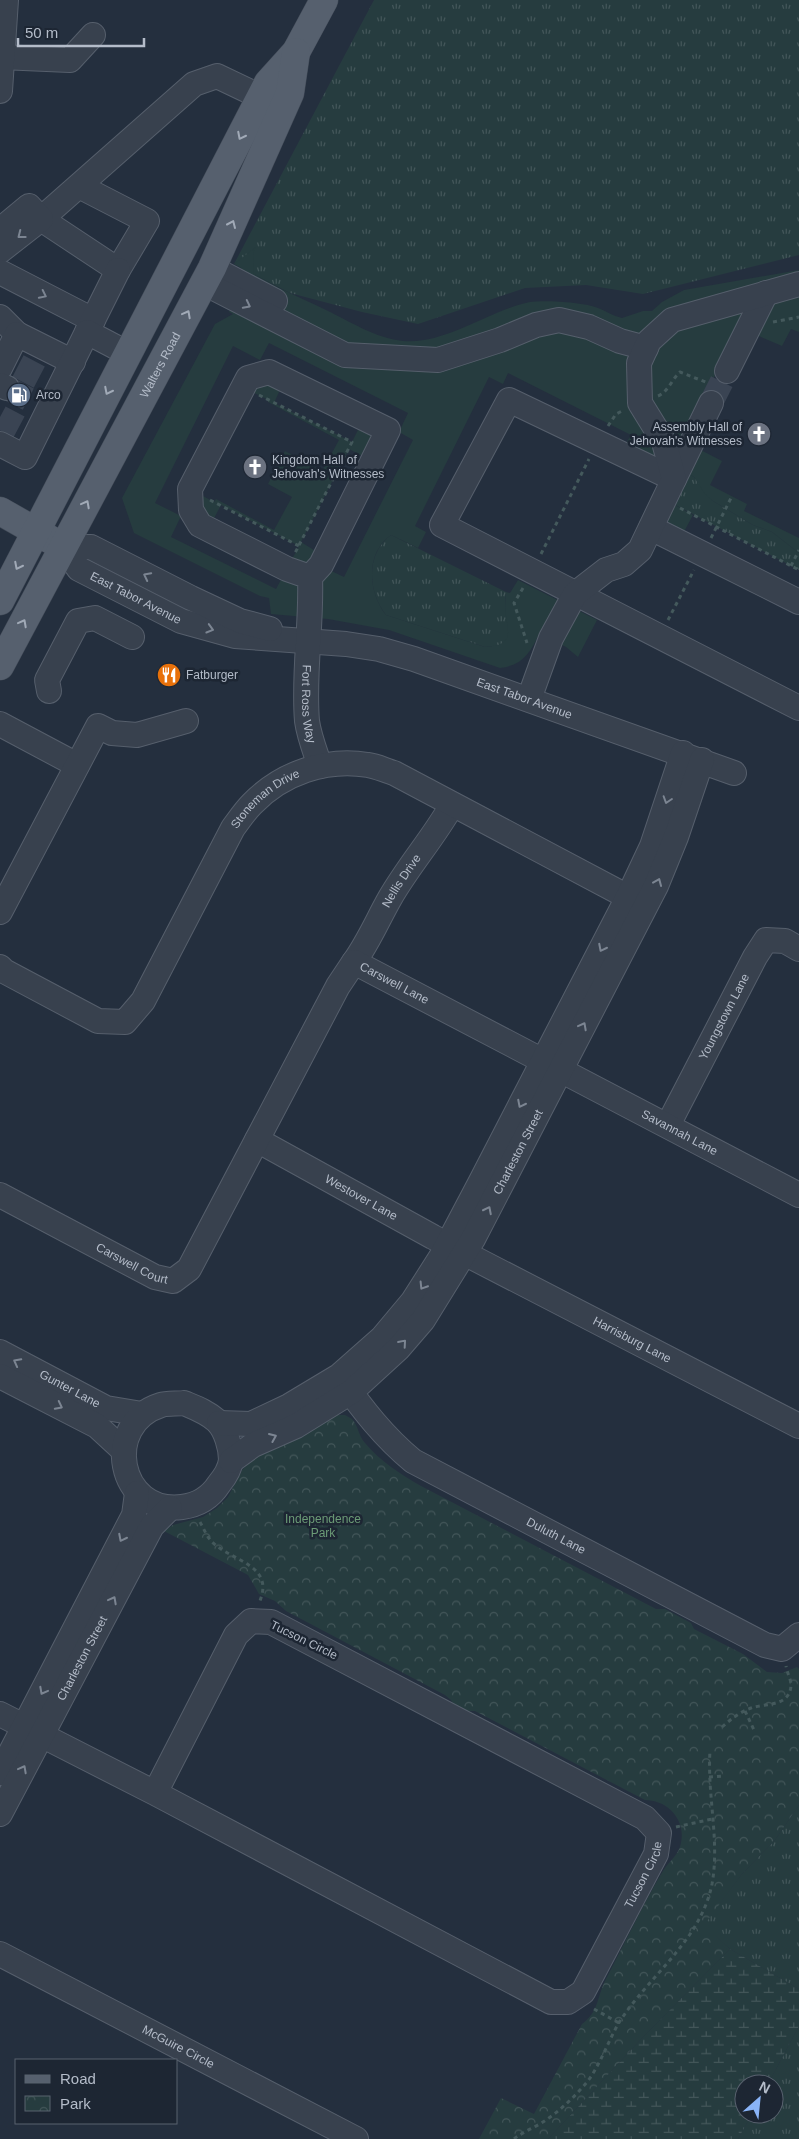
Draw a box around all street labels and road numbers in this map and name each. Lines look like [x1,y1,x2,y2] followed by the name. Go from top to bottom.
[137,330,184,400] street label: Walters Road
[88,569,184,627] street label: East Tabor Avenue
[299,664,319,745] street label: Fort Ross Way
[475,675,574,722] street label: East Tabor Avenue
[228,766,302,831] street label: Stoneman Drive
[379,851,424,910] street label: Nellis Drive
[357,959,432,1007] street label: Carswell Lane
[696,971,752,1062] street label: Youngstown Lane
[490,1107,546,1197] street label: Charleston Street
[639,1107,720,1158] street label: Savannah Lane
[323,1172,400,1223] street label: Westover Lane
[94,1240,170,1287] street label: Carswell Court
[591,1314,674,1366] street label: Harrisburg Lane
[37,1367,103,1411] street label: Gunter Lane
[524,1515,588,1557] street label: Duluth Lane
[54,1613,110,1703] street label: Charleston Street
[268,1618,340,1662] street label: Tucson Circle
[622,1840,665,1911] street label: Tucson Circle
[140,2022,217,2071] street label: McGuire Circle

